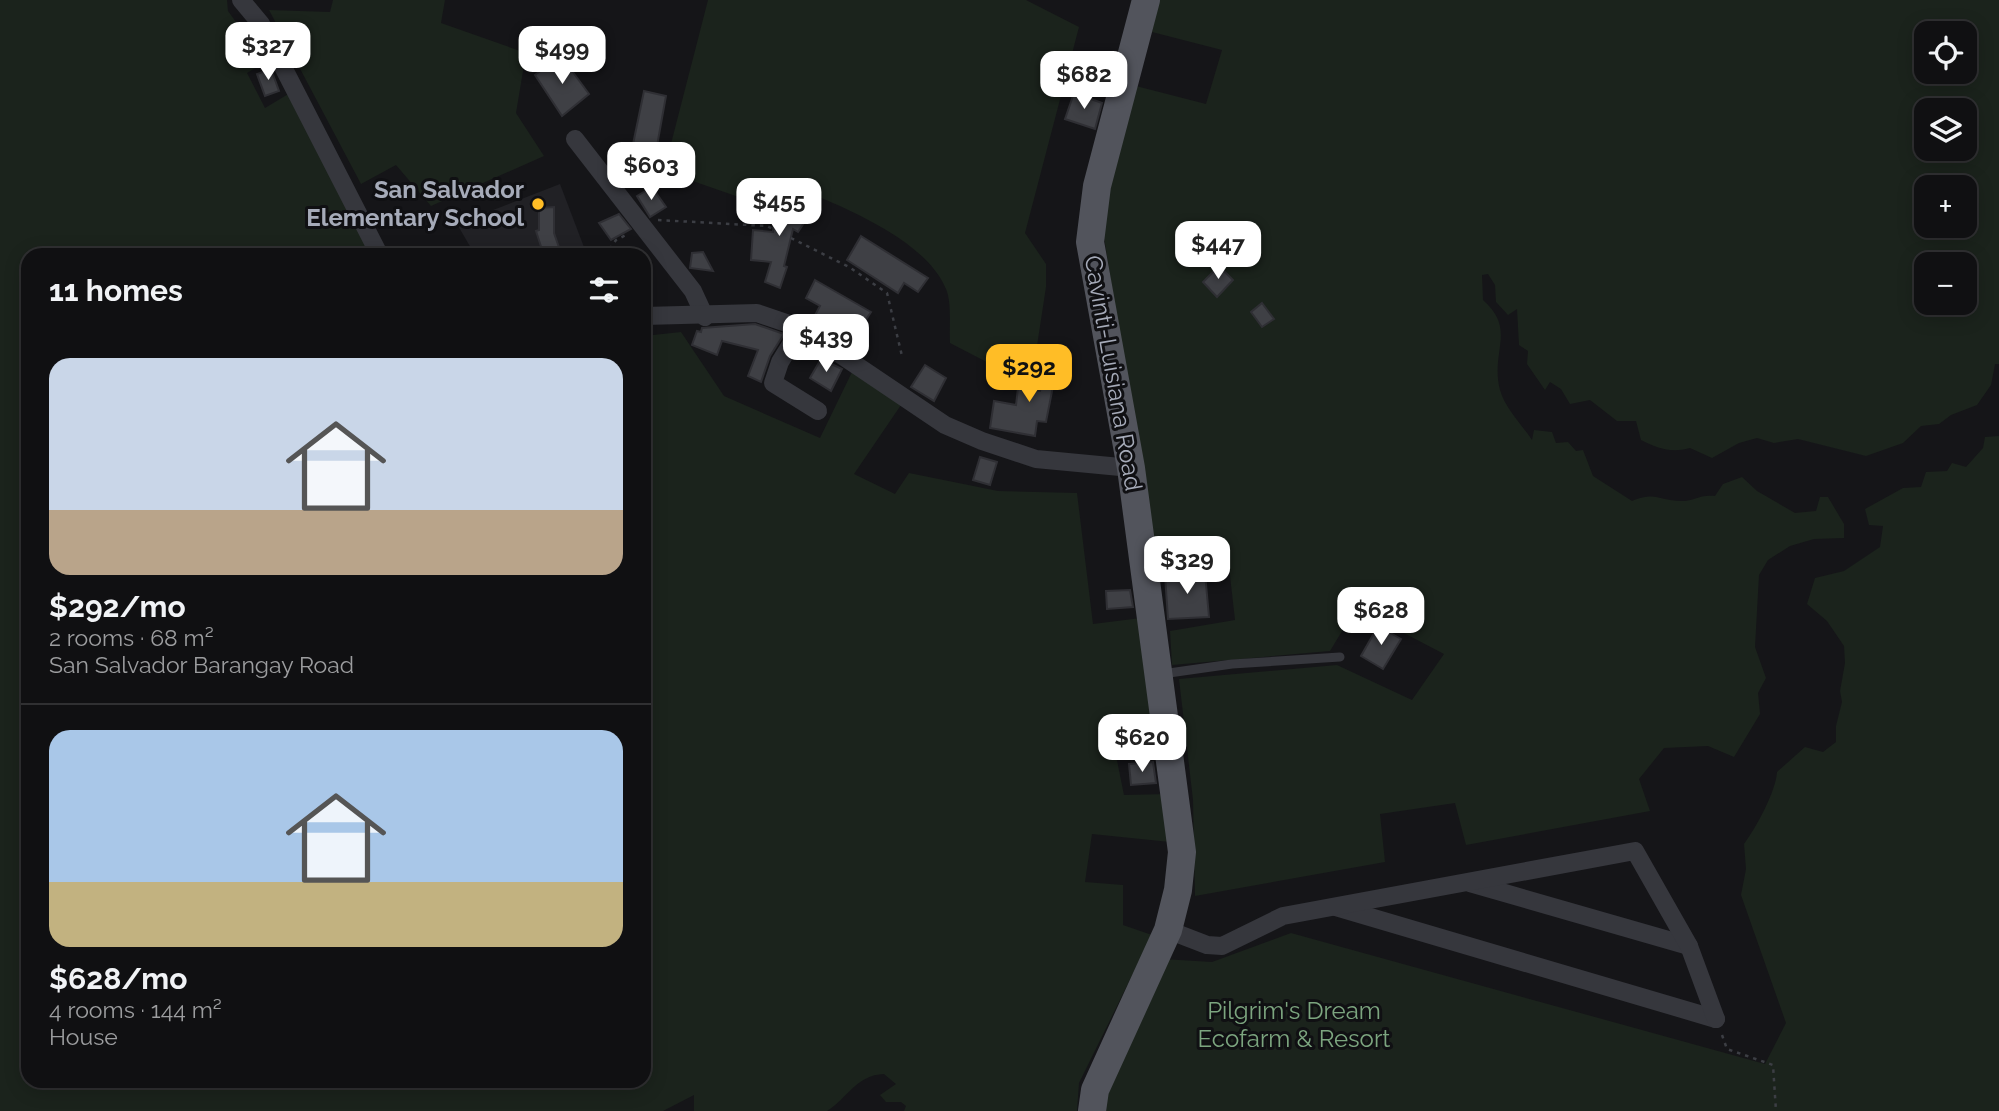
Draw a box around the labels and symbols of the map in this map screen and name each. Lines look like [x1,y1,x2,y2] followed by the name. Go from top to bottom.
[227,22,309,82] pin: $327
[521,27,603,86] pin: $499
[1043,52,1125,111] pin: $682
[610,142,692,202] pin: $603
[306,175,524,232] place label: San Salvador Elementary School
[738,178,820,238] pin: $455
[530,196,546,212] marker: San Salvador Elementary School
[1177,222,1259,281] pin: $447
[1078,253,1148,493] street label: Cavinti-Luisiana Road
[785,314,867,374] pin: $439
[988,344,1070,404] pin: $292
[1146,536,1228,596] pin: $329
[1340,588,1422,647] pin: $628
[1101,714,1183,774] pin: $620
[1198,996,1390,1053] park label: Pilgrim's Dream Ecofarm & Resort

